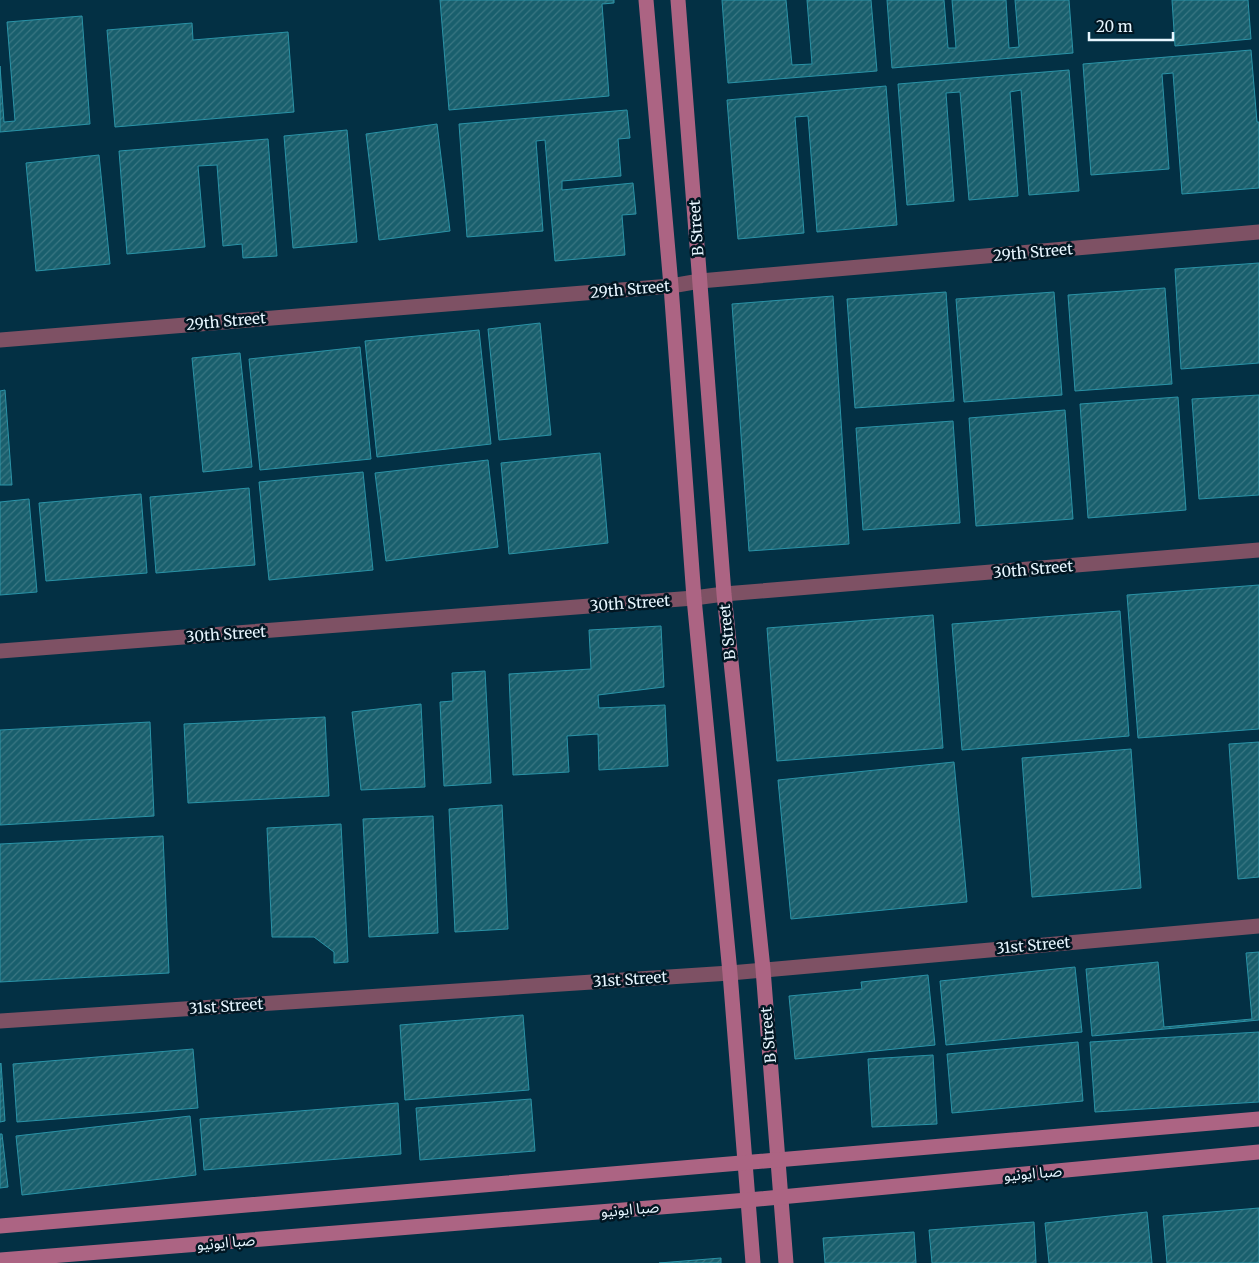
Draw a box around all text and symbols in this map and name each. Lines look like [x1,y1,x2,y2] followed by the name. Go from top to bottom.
[1089,10,1173,42] scale bar
[1096,17,1133,36] text: 20 m
[685,199,707,257] street label: B Street
[992,239,1074,265] street label: 29th Street
[589,276,671,302] street label: 29th Street
[185,308,267,334] street label: 29th Street
[992,556,1074,582] street label: 30th Street
[589,591,671,615] street label: 30th Street
[715,603,739,661] street label: B Street
[185,622,267,646] street label: 30th Street
[995,932,1071,958] street label: 31st Street
[592,967,668,991] street label: 31st Street
[188,994,264,1018] street label: 31st Street
[756,1006,780,1064] street label: B Street
[1003,1161,1063,1185] street label: صبا ایونیو
[600,1197,660,1221] street label: صبا ایونیو
[196,1230,256,1254] street label: صبا ایونیو

